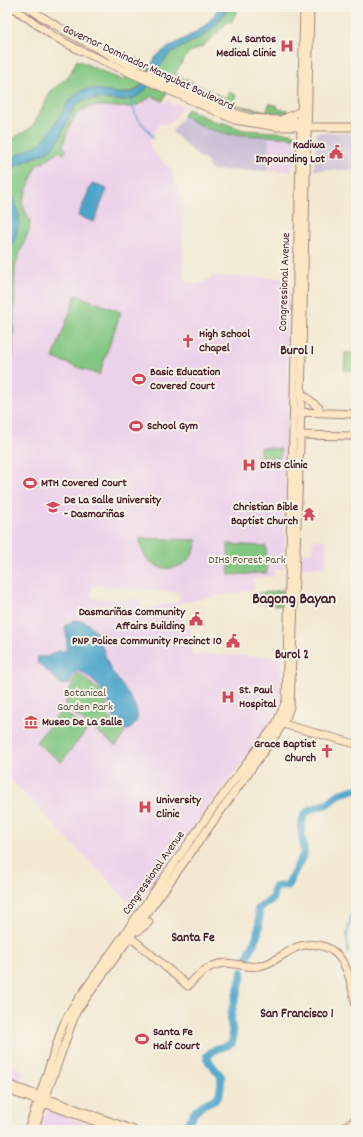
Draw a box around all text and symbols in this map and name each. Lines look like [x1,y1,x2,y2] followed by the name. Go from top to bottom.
[60,21,236,115] street label: Governor Dominador Mangubat Boulevard
[216,31,276,62] place label: AL Santos Medical Clinic
[279,38,295,54] hospital icon: AL Santos Medical Clinic
[255,137,326,168] place label: Kadiwa Impounding Lot
[328,144,344,160] public building icon: Kadiwa Impounding Lot
[275,232,295,332] street label: Congressional Avenue
[199,326,250,357] place label: High School Chapel
[180,333,196,349] church icon: High School Chapel
[280,341,314,361] district label: Burol 1
[150,364,221,395] place label: Basic Education Covered Court
[131,371,147,387] sports icon: Basic Education Covered Court
[128,418,144,434] sports icon: School Gym
[147,418,198,435] place label: School Gym
[241,457,257,473] hospital icon: DIHS Clinic
[260,457,308,474] place label: DIHS Clinic
[22,475,38,491] sports icon: MTH Covered Court
[41,475,127,492] place label: MTH Covered Court
[64,492,162,523] place label: De La Salle University - Dasmariñas
[45,499,61,515] school or university icon: De La Salle University - Dasmariñas
[231,499,299,530] place label: Christian Bible Baptist Church
[301,506,317,522] temple icon: Christian Bible Baptist Church
[208,552,286,569] park label: DIHS Forest Park
[252,588,336,611] district label: Bagong Bayan
[79,604,186,635] place label: Dasmariñas Community Affairs Building
[188,611,204,627] public building icon: Dasmariñas Community Affairs Building
[72,633,222,650] place label: PNP Police Community Precinct 10
[225,633,241,649] public building icon: PNP Police Community Precinct 10
[275,646,309,665] district label: Burol 2
[239,682,276,713] place label: St. Paul Hospital
[57,685,113,716] park label: Botanical Garden Park
[220,689,236,705] hospital icon: St. Paul Hospital
[23,714,39,730] museum icon: Museo De La Salle
[42,714,123,731] place label: Museo De La Salle
[254,736,317,767] place label: Grace Baptist Church
[319,743,335,759] church icon: Grace Baptist Church
[156,792,202,823] place label: University Clinic
[137,799,153,815] hospital icon: University Clinic
[119,828,189,918] street label: Congressional Avenue
[171,929,215,948] district label: Santa Fe
[260,1005,334,1024] district label: San Francisco 1
[153,1024,200,1055] place label: Santa Fe Half Court
[134,1031,150,1047] sports icon: Santa Fe Half Court

